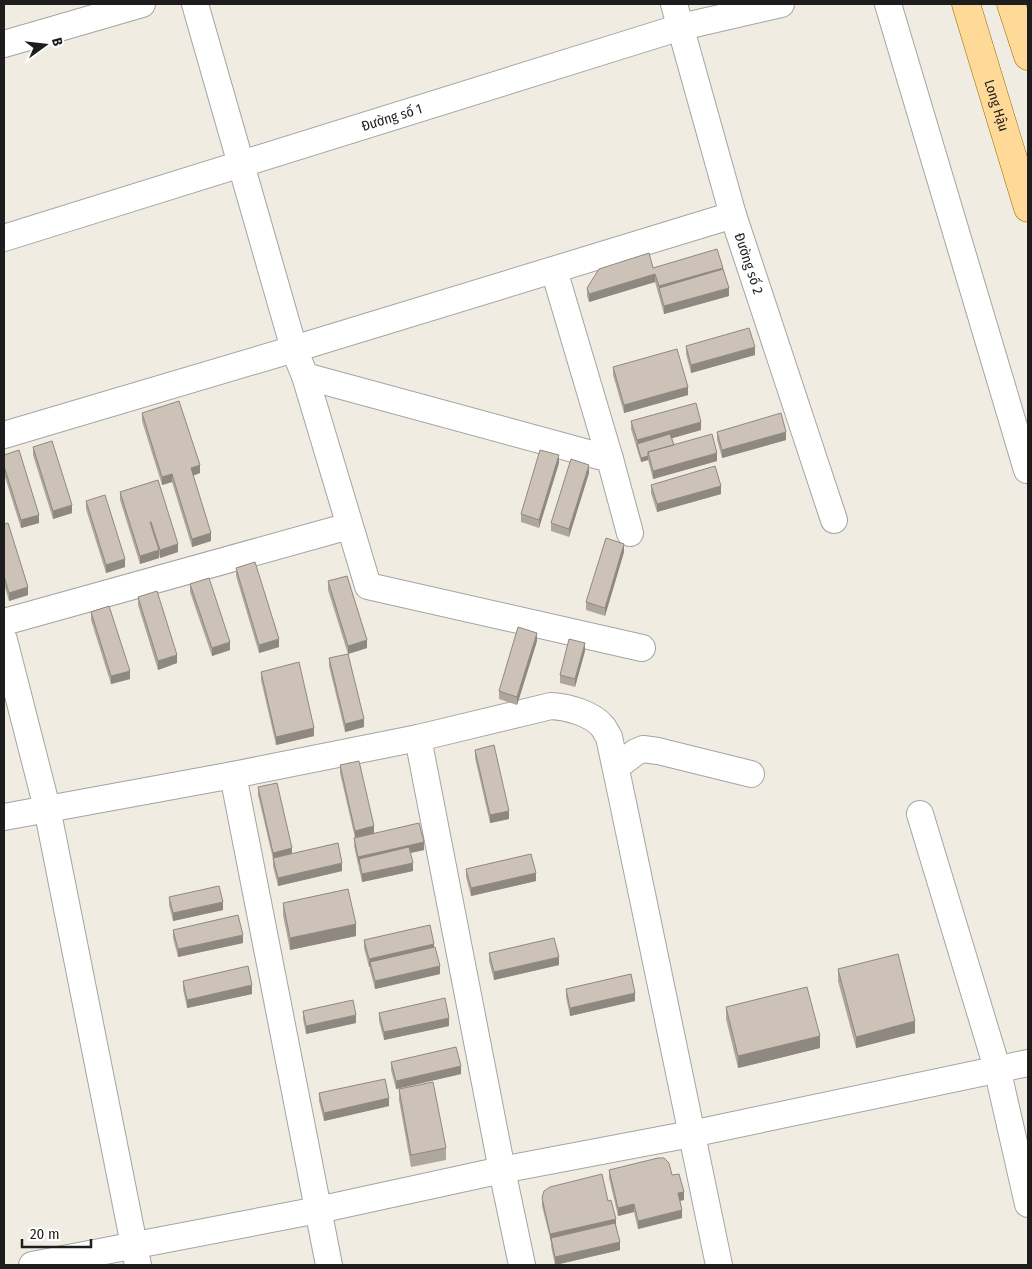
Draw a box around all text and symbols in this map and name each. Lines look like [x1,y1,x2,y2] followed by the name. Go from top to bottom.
[20,20,70,70] north arrow
[48,36,66,48] text: B
[980,78,1012,134] street label: Long Hậu
[359,100,424,135] street label: Đường số 1
[730,231,767,296] street label: Đường số 2
[22,1216,91,1248] scale bar
[30,1225,60,1243] text: 20 m

